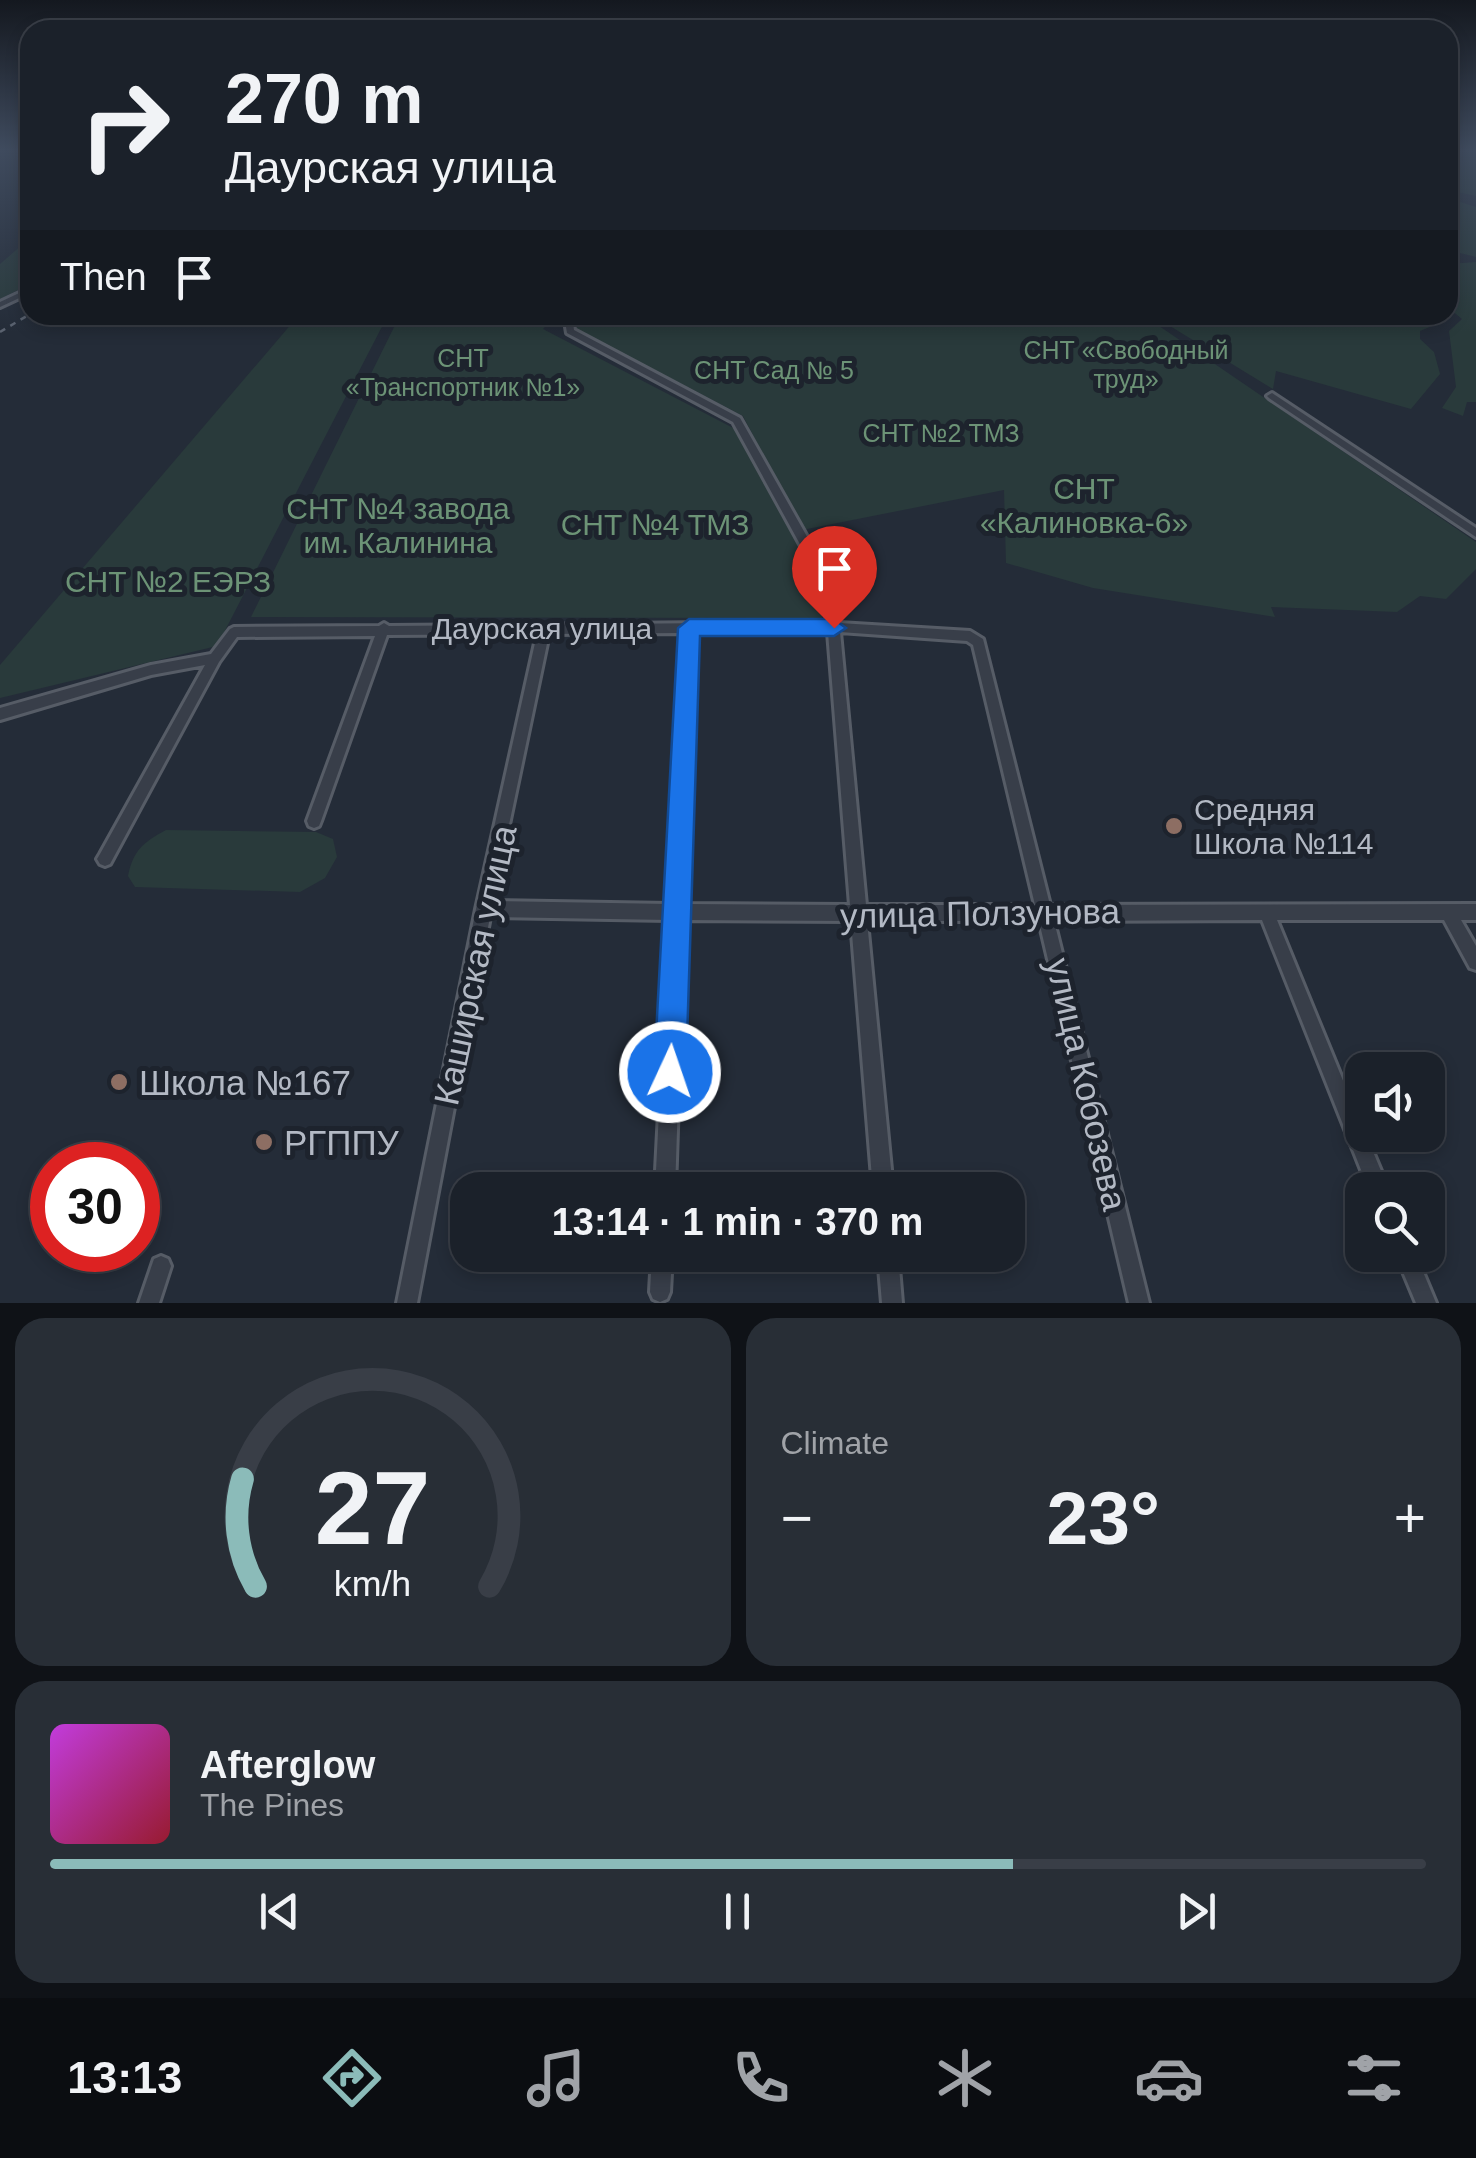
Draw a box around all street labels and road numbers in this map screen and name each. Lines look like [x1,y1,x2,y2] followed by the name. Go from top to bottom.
[432,612,653,645] street label: Даурская улица
[426,821,524,1108] street label: Каширская улица
[840,891,1121,935] street label: улица Ползунова
[1039,954,1135,1214] street label: улица Кобозева

